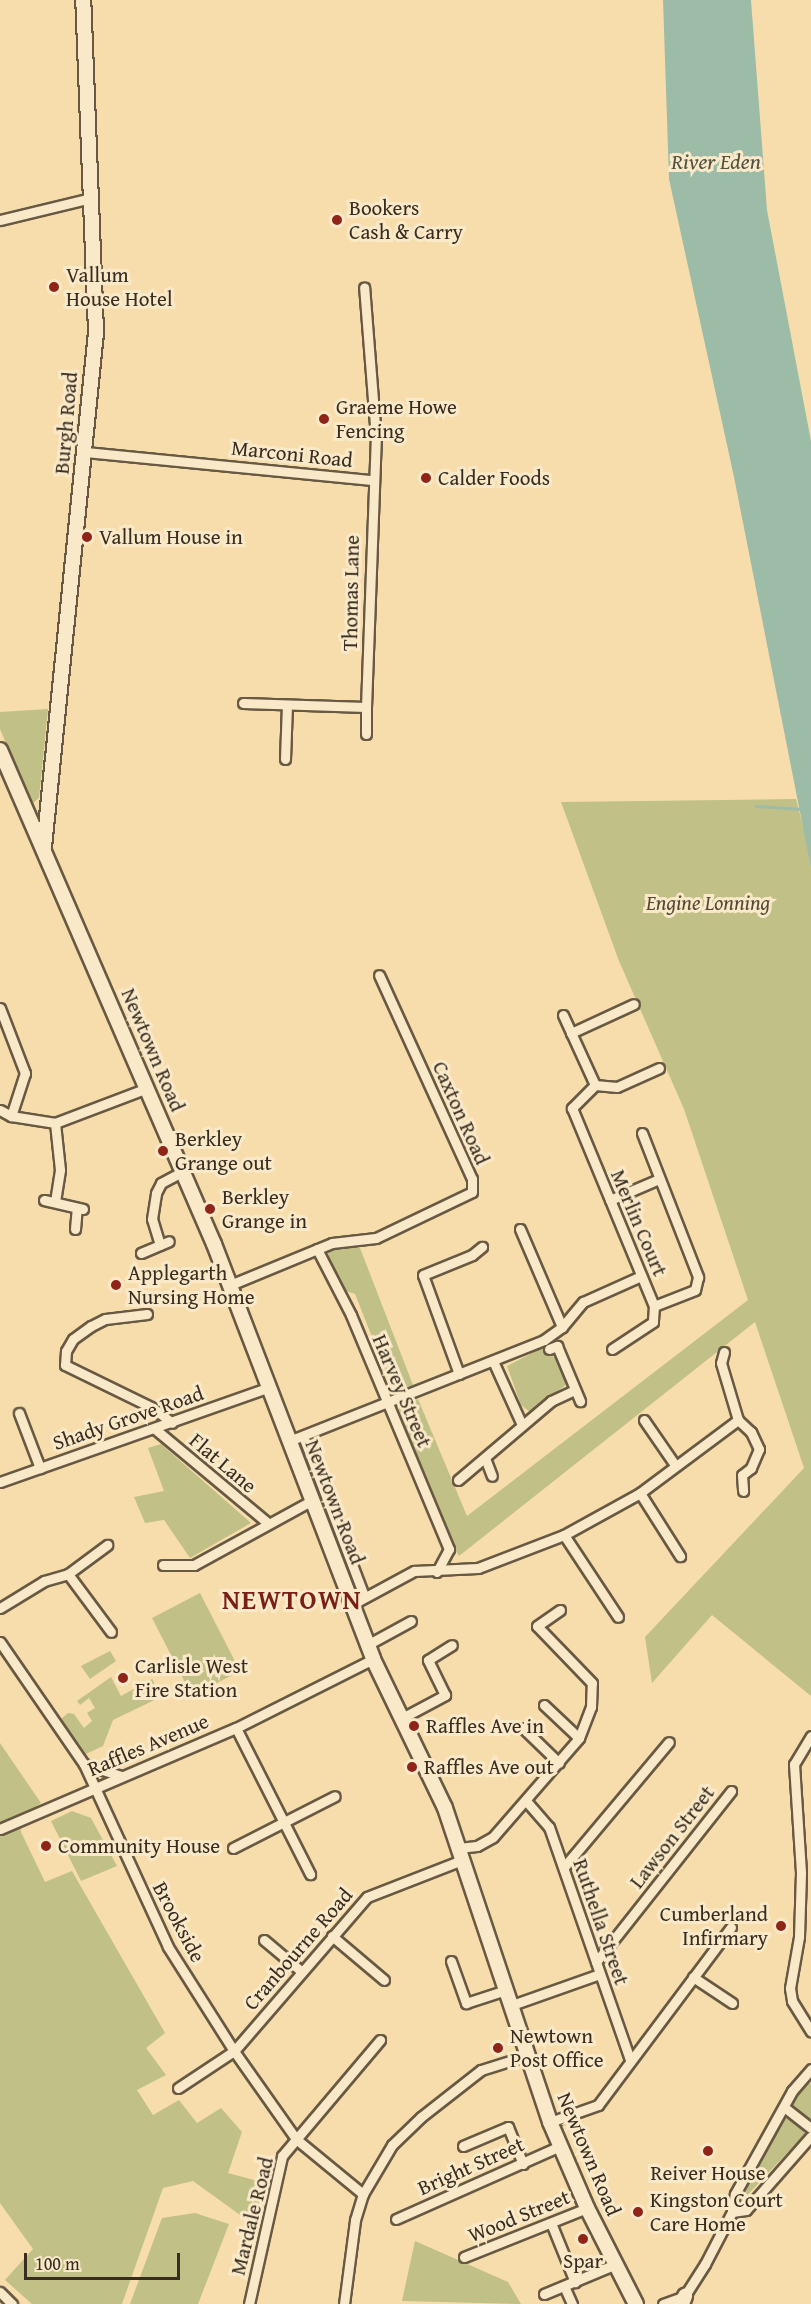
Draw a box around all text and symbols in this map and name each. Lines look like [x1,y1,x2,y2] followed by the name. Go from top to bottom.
[671,149,761,175] water label: River Eden
[349,195,463,245] place label: Bookers Cash & Carry
[330,213,344,227] marker: Bookers Cash & Carry
[66,262,173,312] place label: Vallum House Hotel
[47,280,61,294] marker: Vallum House Hotel
[49,371,83,475] street label: Burgh Road
[336,394,457,444] place label: Graeme Howe Fencing
[317,412,331,426] marker: Graeme Howe Fencing
[230,435,354,473] street label: Marconi Road
[438,465,550,491] place label: Calder Foods
[419,471,433,485] marker: Calder Foods
[99,524,243,550] place label: Vallum House in
[80,530,94,544] marker: Vallum House in
[337,535,365,651] street label: Thomas Lane
[646,890,770,916] park label: Engine Lonning
[116,985,190,1115] street label: Newtown Road
[427,1057,495,1169] street label: Caxton Road
[175,1126,272,1176] place label: Berkley Grange out
[156,1144,170,1158] marker: Berkley Grange out
[605,1166,673,1280] street label: Merlin Court
[222,1184,307,1234] place label: Berkley Grange in
[203,1202,217,1216] marker: Berkley Grange in
[128,1260,255,1310] place label: Applegarth Nursing Home
[109,1278,123,1292] marker: Applegarth Nursing Home
[367,1331,437,1451] street label: Harvey Street
[49,1380,207,1456] street label: Shady Grove Road
[184,1428,262,1498] street label: Flat Lane
[300,1436,370,1568] street label: Newtown Road
[222,1584,362,1616] district label: NEWTOWN
[135,1653,248,1703] place label: Carlisle West Fire Station
[116,1671,130,1685] marker: Carlisle West Fire Station
[84,1708,212,1782] street label: Raffles Avenue
[426,1713,544,1739] place label: Raffles Ave in
[407,1719,421,1733] marker: Raffles Ave in
[424,1754,554,1780] place label: Raffles Ave out
[405,1760,419,1774] marker: Raffles Ave out
[624,1781,720,1893] street label: Lawson Street
[58,1833,220,1859] place label: Community House
[39,1839,53,1853] marker: Community House
[568,1856,634,1988] street label: Ruthella Street
[147,1877,211,1967] street label: Brookside
[238,1883,358,2015] street label: Cranbourne Road
[660,1901,768,1951] place label: Cumberland Infirmary
[772,1917,790,1935] marker: Cumberland Infirmary
[510,2023,604,2073] place label: Newtown Post Office
[491,2041,505,2055] marker: Newtown Post Office
[552,2089,626,2219] street label: Newtown Road
[414,2131,528,2201] street label: Bright Street
[701,2144,715,2158] marker: Reiver House
[225,2154,279,2278] street label: Mardale Road
[650,2160,766,2186] place label: Reiver House
[464,2184,574,2248] street label: Wood Street
[650,2187,783,2237] place label: Kingston Court Care Home
[631,2205,645,2219] marker: Kingston Court Care Home
[576,2232,590,2246] marker: Spar
[27,2241,183,2279] scale bar
[563,2248,603,2274] place label: Spar
[35,2250,80,2277] text: 100 m

